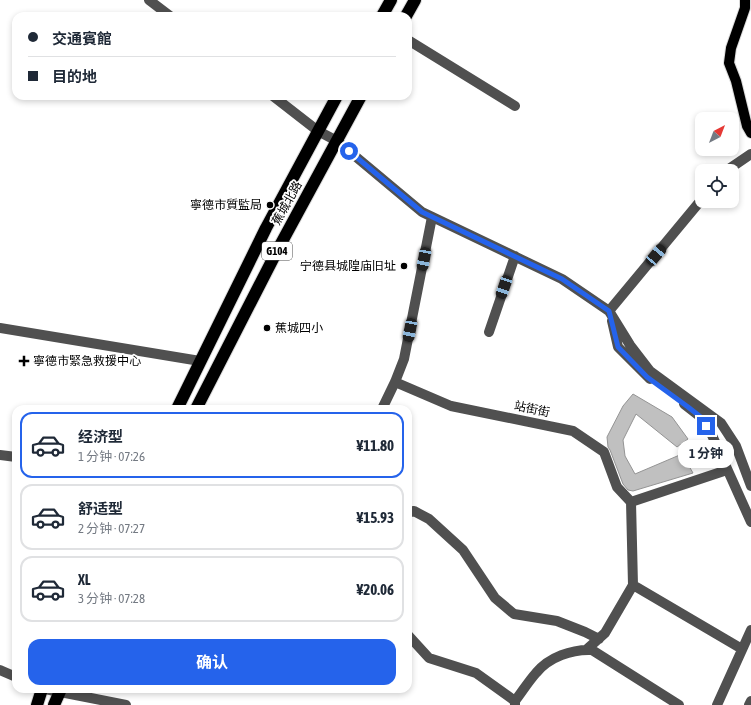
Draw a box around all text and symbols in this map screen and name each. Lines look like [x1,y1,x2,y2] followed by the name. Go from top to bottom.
[52,30,112,47] text: 交通賓館
[52,68,97,85] text: 目的地
[695,112,739,156] north arrow
[695,112,739,208] map controls
[340,142,358,160] route start
[695,164,739,208] button: locate
[269,179,305,227] street label: 蕉城北路
[190,198,262,212] place label: 寧德市質監局
[265,200,275,210] marker: 寧德市質監局
[262,242,292,260] road number: G104
[644,242,668,268] car
[416,246,432,272] car
[300,259,396,273] place label: 宁德县城隍庙旧址
[399,261,409,271] marker: 宁德县城隍庙旧址
[494,274,514,300] car
[402,317,418,343] car
[275,321,323,335] place label: 蕉城四小
[262,323,272,333] marker: 蕉城四小
[33,354,141,368] place label: 寧德市緊急救援中心
[18,355,30,367] marker: 寧德市緊急救援中心
[513,398,551,420] street label: 站街街
[697,417,715,435] route end
[30,427,66,463] icon: car
[78,428,123,445] text: 经济型
[356,437,394,454] text: ¥11.80
[678,440,734,468] callout: 1 分钟
[689,446,723,461] text: 1 分钟
[78,449,145,464] text: 1 分钟 · 07:26
[30,499,66,535] icon: car
[78,500,123,517] text: 舒适型
[356,509,394,526] text: ¥15.93
[78,521,145,536] text: 2 分钟 · 07:27
[30,571,66,607] icon: car
[78,571,91,588] text: XL
[356,581,394,598] text: ¥20.06
[78,591,145,606] text: 3 分钟 · 07:28
[28,639,396,685] button: 确认

